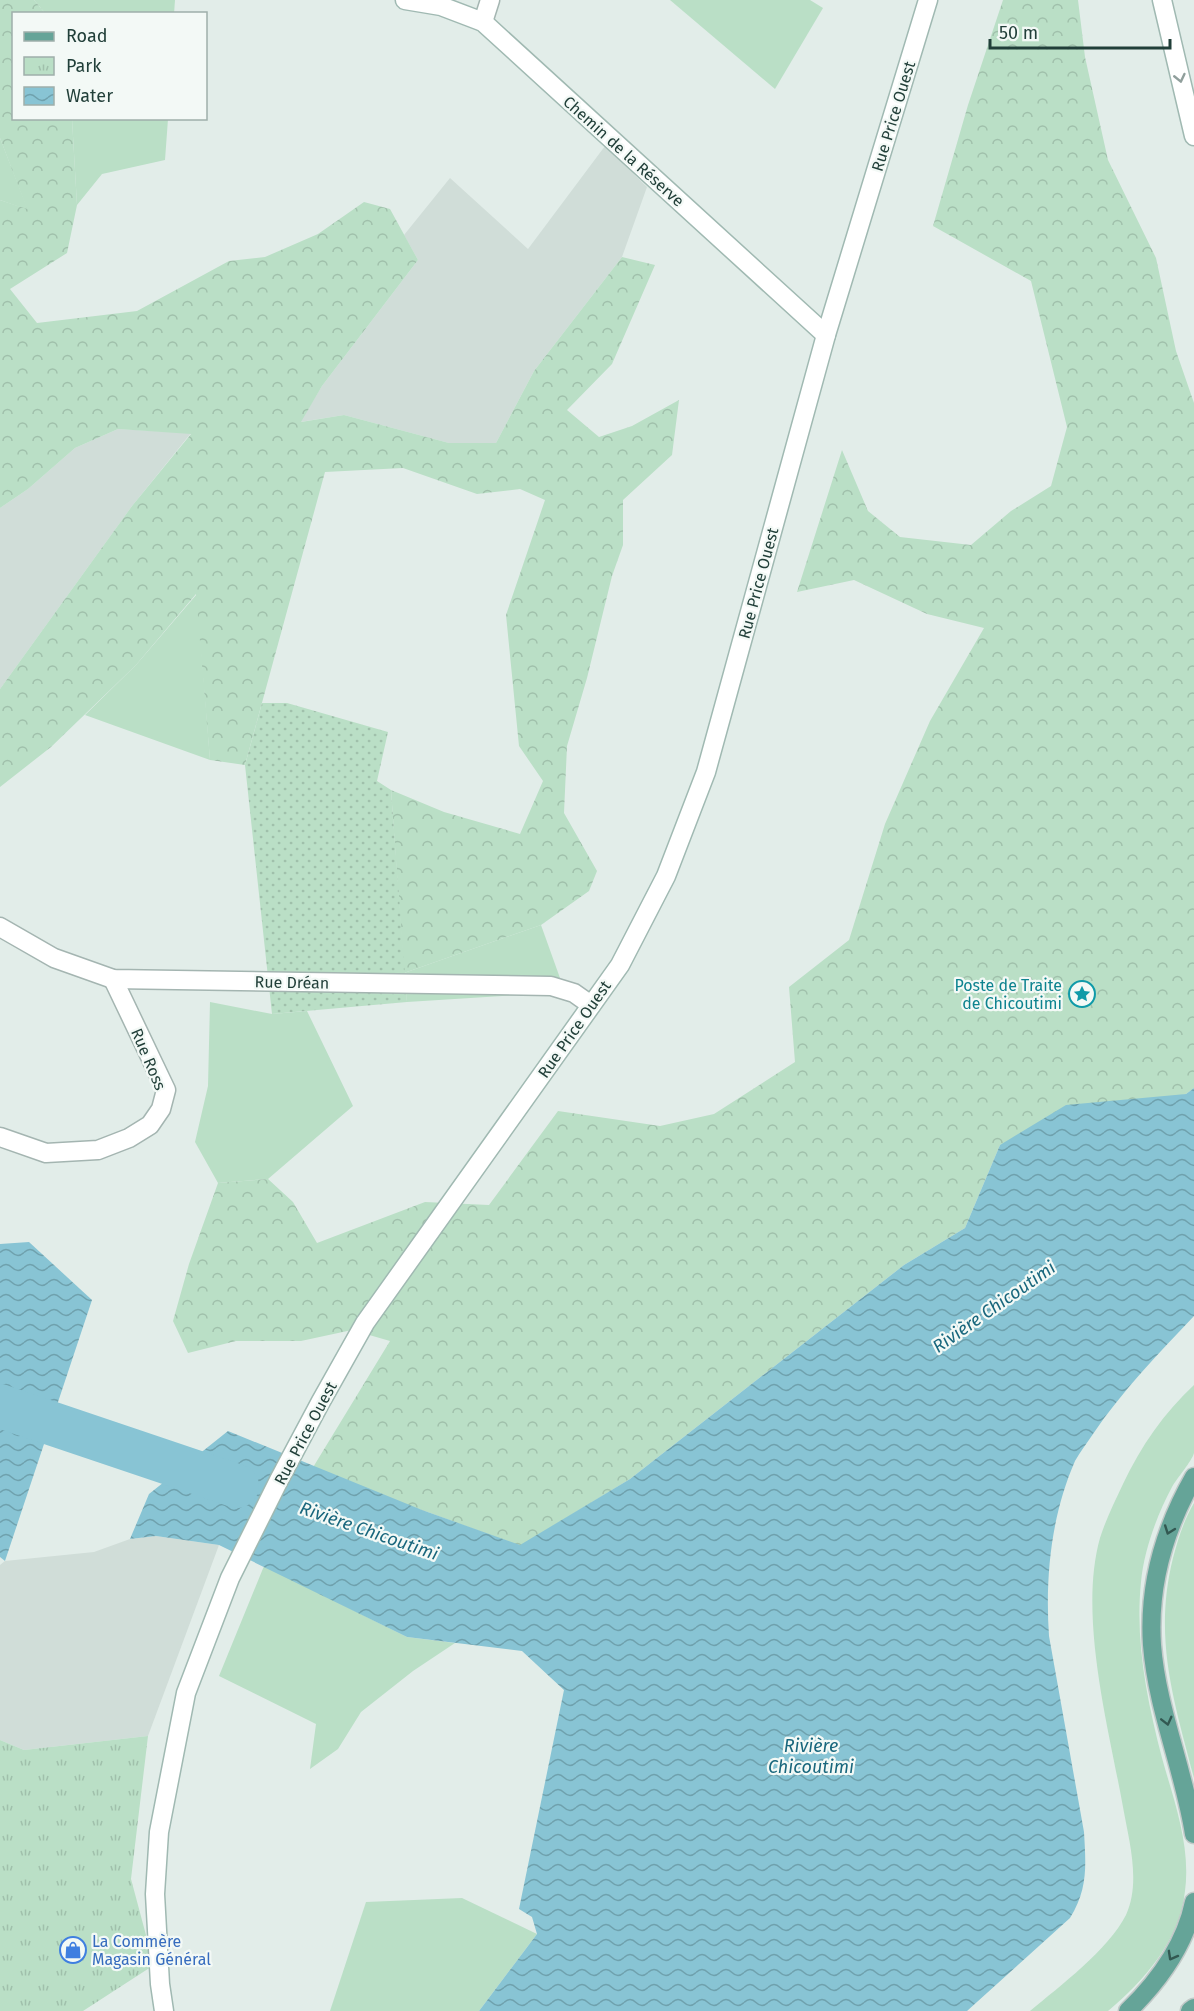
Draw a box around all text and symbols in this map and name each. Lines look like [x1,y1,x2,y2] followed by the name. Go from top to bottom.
[12,12,207,120] legend
[990,12,1170,50] scale bar
[999,22,1038,44] text: 50 m
[66,25,108,47] text: Road
[66,55,102,77] text: Park
[868,59,919,174] street label: Rue Price Ouest
[1172,72,1185,82] one-way arrow
[66,85,113,107] text: Water
[559,92,688,211] street label: Chemin de la Réserve
[735,525,783,641] street label: Rue Price Ouest
[255,972,329,993] street label: Rue Dréan
[954,976,1062,1013] place label: Poste de Traite de Chicoutimi
[534,977,615,1082] street label: Rue Price Ouest
[1067,979,1097,1009] place icon: Poste de Traite de Chicoutimi
[127,1025,170,1093] street label: Rue Ross
[928,1256,1060,1358] water label: Rivière Chicoutimi
[270,1378,341,1488] street label: Rue Price Ouest
[297,1497,441,1565] water label: Rivière Chicoutimi
[1163,1524,1176,1535] one-way arrow
[1160,1716,1172,1726] one-way arrow
[768,1735,854,1778] water label: Rivière Chicoutimi
[92,1932,211,1969] place label: La Commère Magasin Général
[58,1935,88,1965] shop icon: La Commère Magasin Général
[1168,1950,1179,1960] one-way arrow

